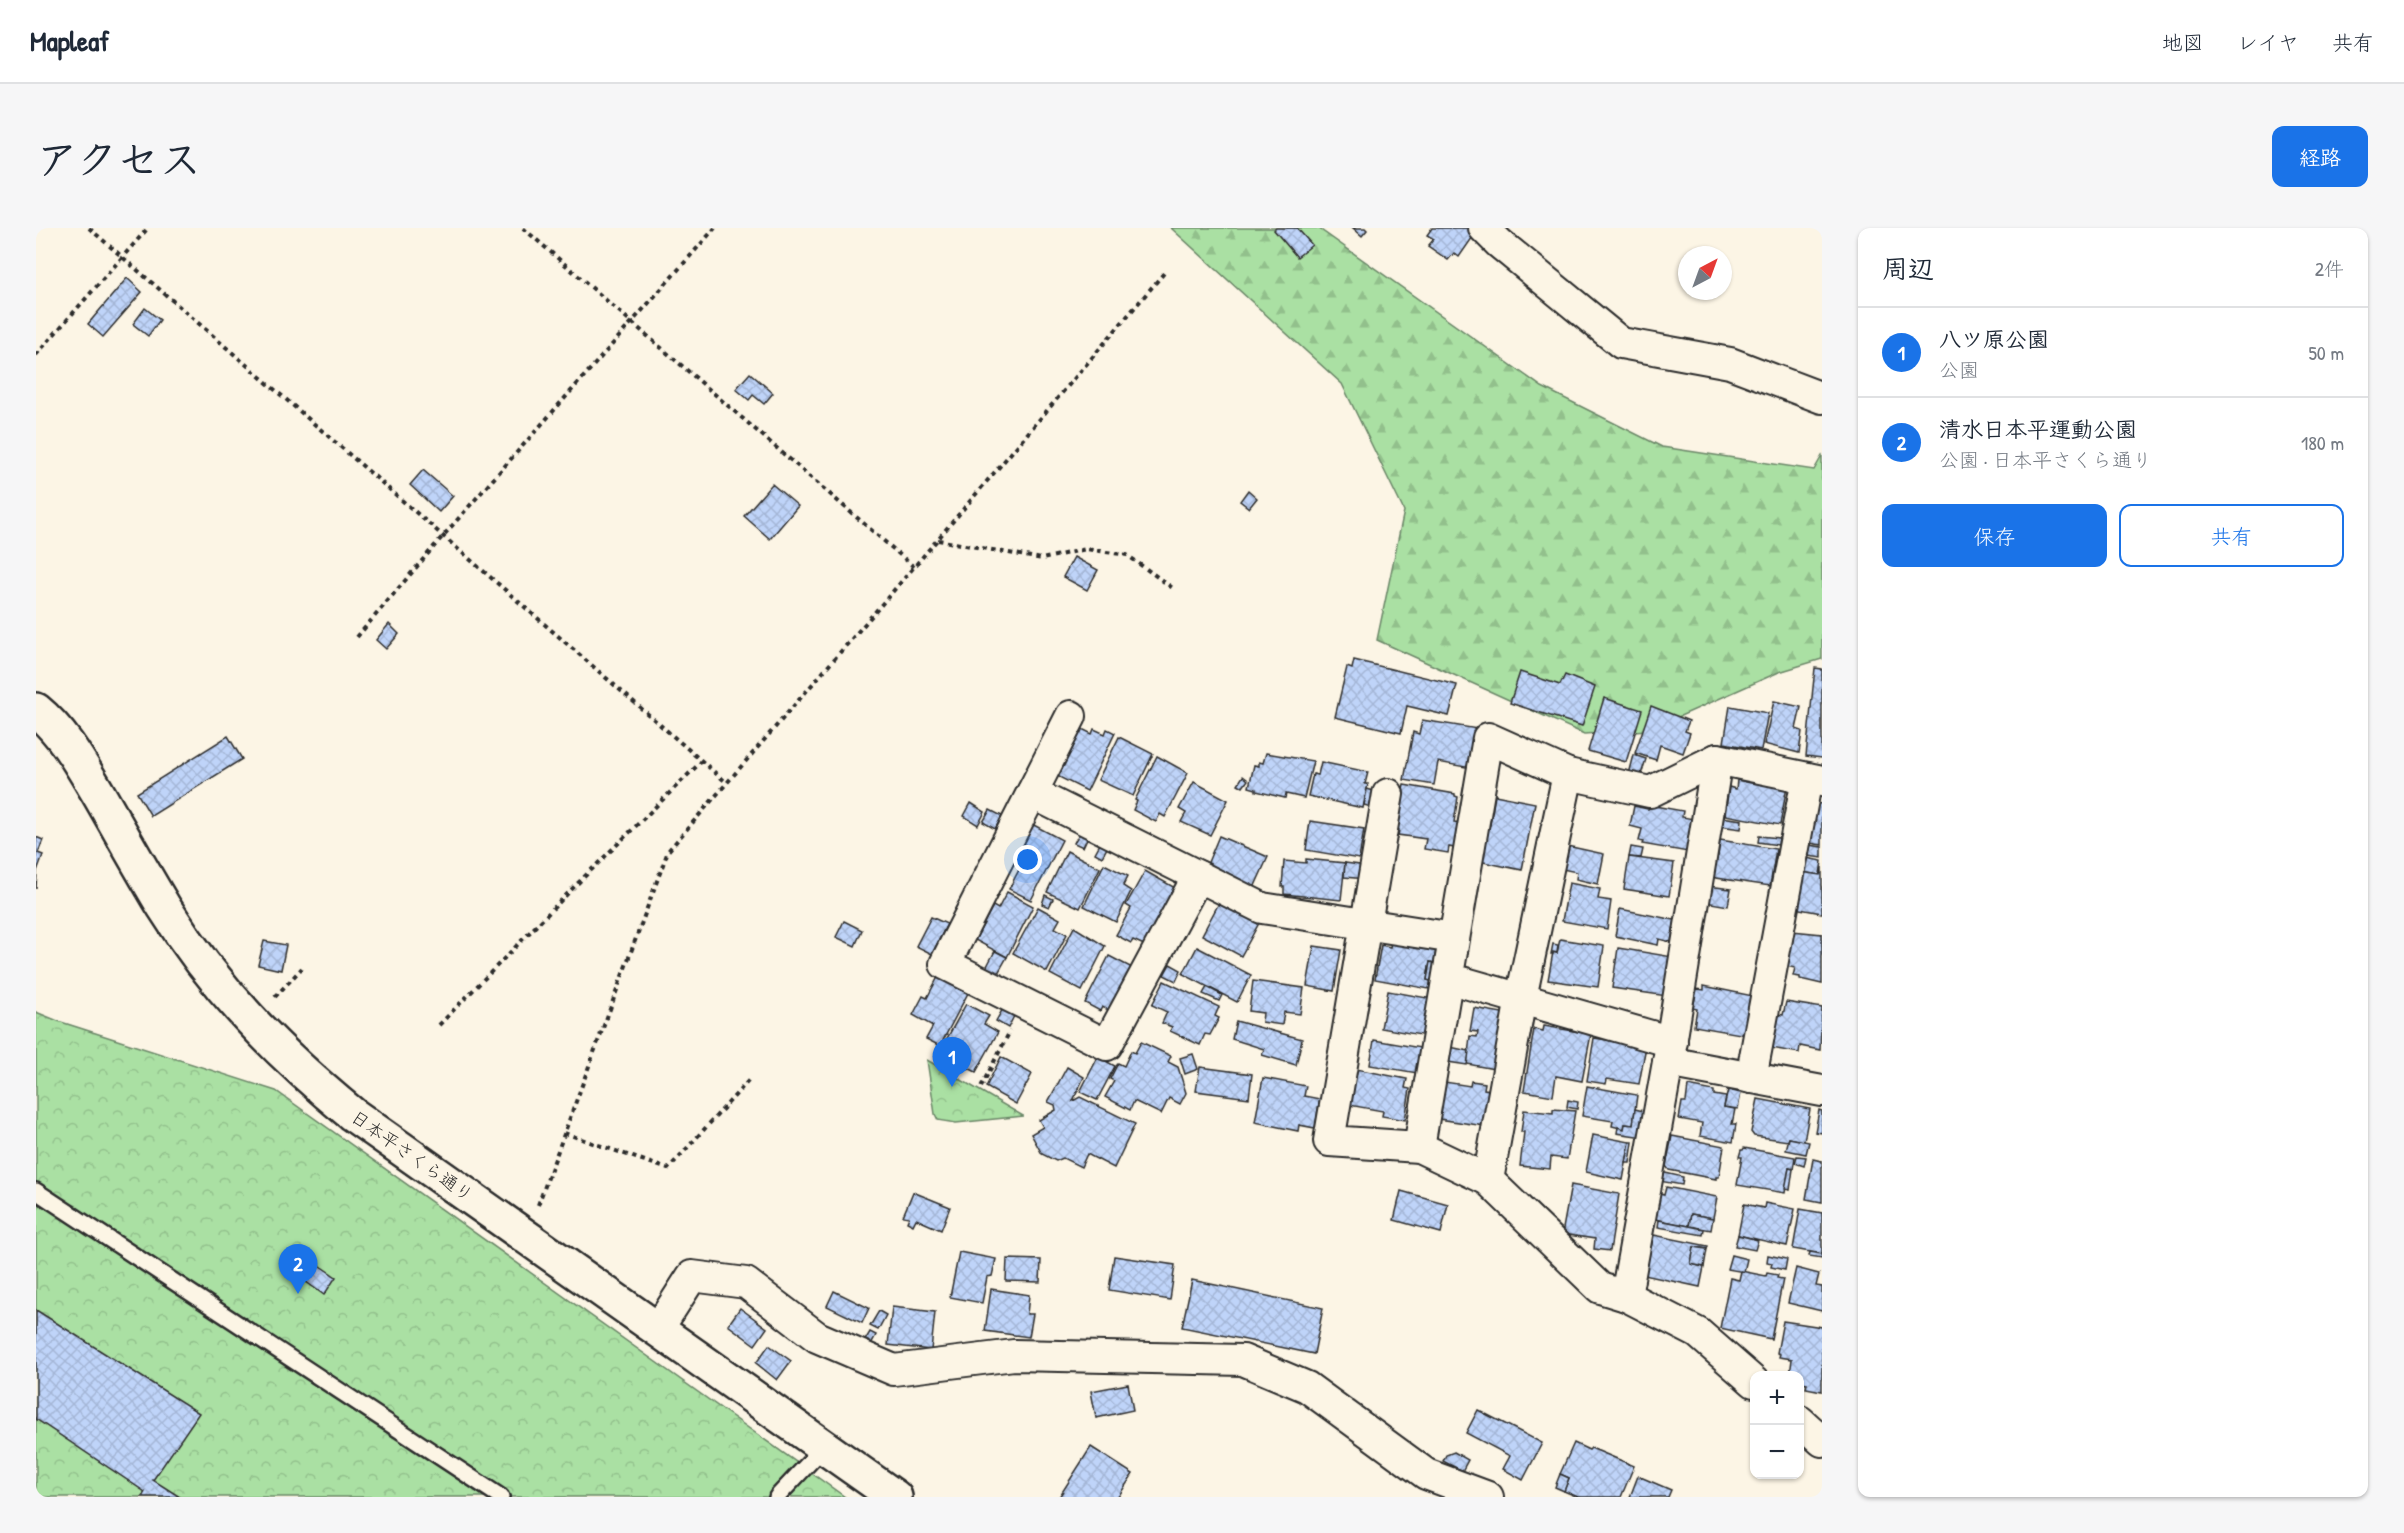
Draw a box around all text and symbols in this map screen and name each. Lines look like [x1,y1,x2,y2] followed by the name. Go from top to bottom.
[30,22,109,60] text: Mapleaf
[2162,28,2204,57] text: 地図
[2237,28,2299,57] text: レイヤ
[2332,28,2374,57] text: 共有
[2272,126,2368,187] button: 経路
[36,130,201,187] text: アクセス
[1678,246,1732,300] north arrow
[1882,251,1934,286] text: 周辺
[2315,255,2344,282] text: 2件
[1939,324,2049,354] text: 八ツ原公園
[1898,339,1905,366] text: 1
[2308,339,2344,366] text: 50 m
[1939,356,1979,383] text: 公園
[1939,414,2137,444] text: 清水日本平運動公園
[1897,429,1906,456] text: 2
[2301,429,2344,456] text: 180 m
[1939,446,2152,473] text: 公園 · 日本平さくら通り
[1882,504,2107,567] button: 保存
[2119,504,2344,567] button: 共有
[1013,845,1042,874] your location
[932,1038,972,1087] pin: 1
[346,1104,478,1207] street label: 日本平さくら通り
[278,1244,318,1294] pin: 2
[1750,1371,1804,1479] map controls
[1750,1371,1804,1425] button: +
[1750,1425,1804,1479] button: −

